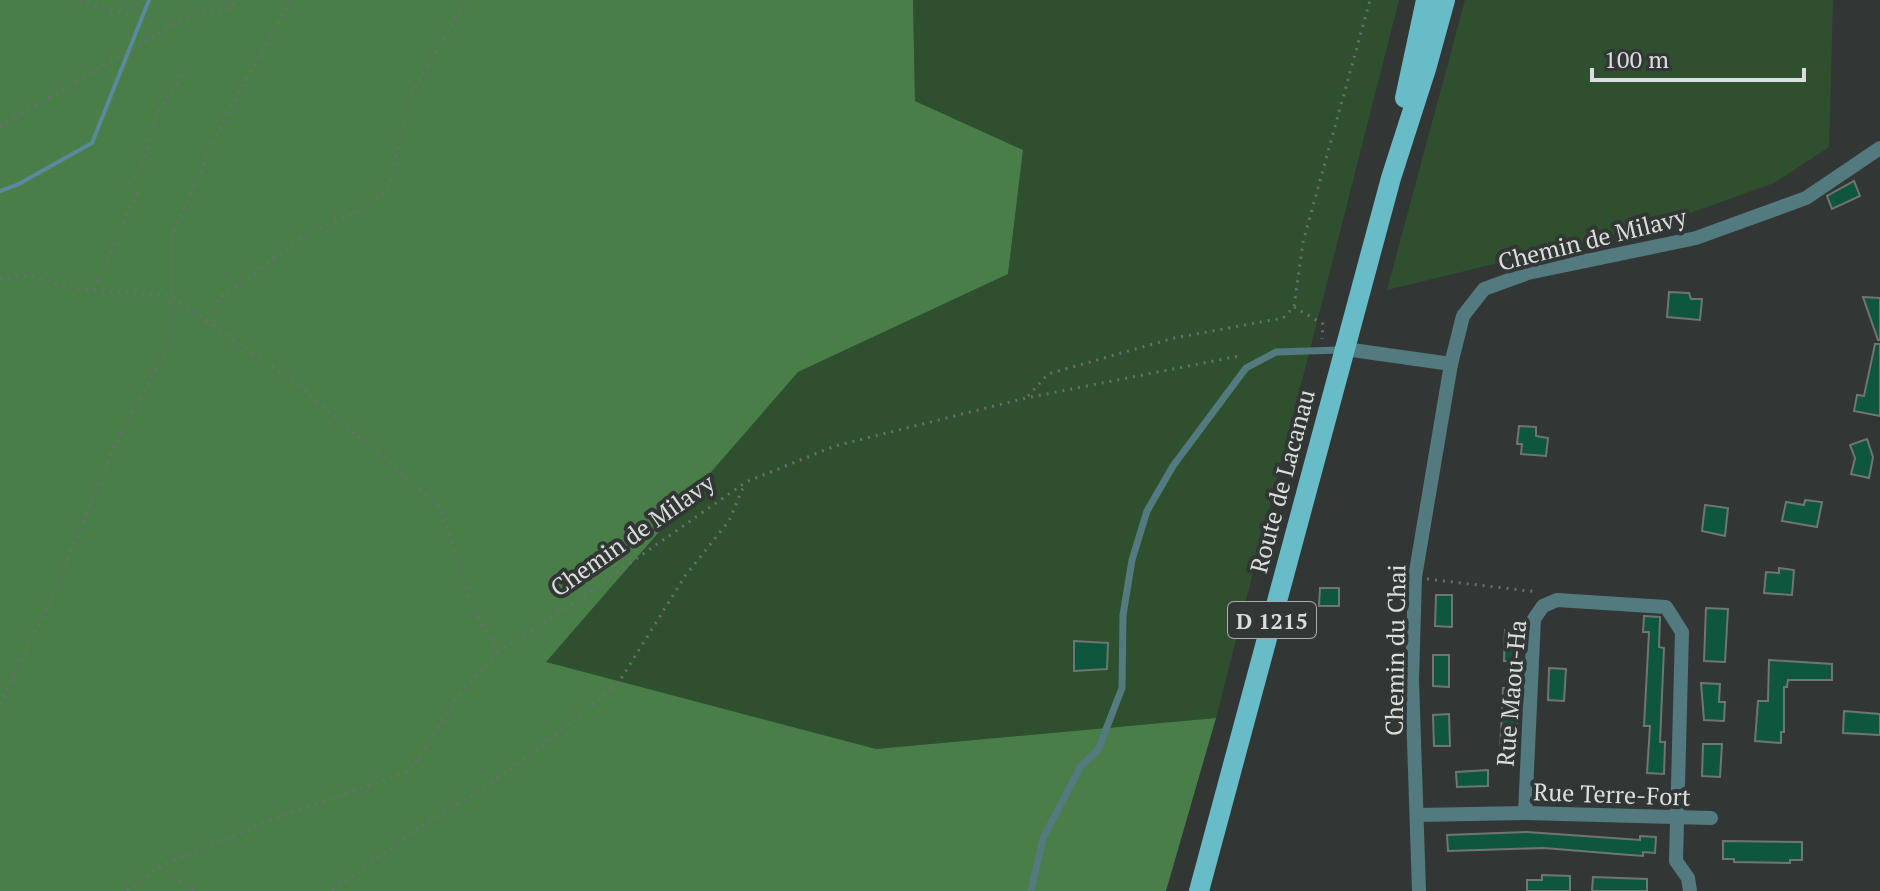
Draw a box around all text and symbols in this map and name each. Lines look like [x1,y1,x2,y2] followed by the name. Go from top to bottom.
[1592,32,1804,82] scale bar
[1604,43,1669,75] text: 100 m
[1494,200,1690,278] street label: Chemin de Milavy
[1242,386,1322,576] street label: Route de Lacanau
[544,466,721,604] street label: Chemin de Milavy
[1378,564,1412,736] street label: Chemin du Chai
[1228,602,1316,638] road number: D 1215
[1489,619,1533,767] street label: Rue Maou-Ha
[1533,775,1691,813] street label: Rue Terre-Fort

